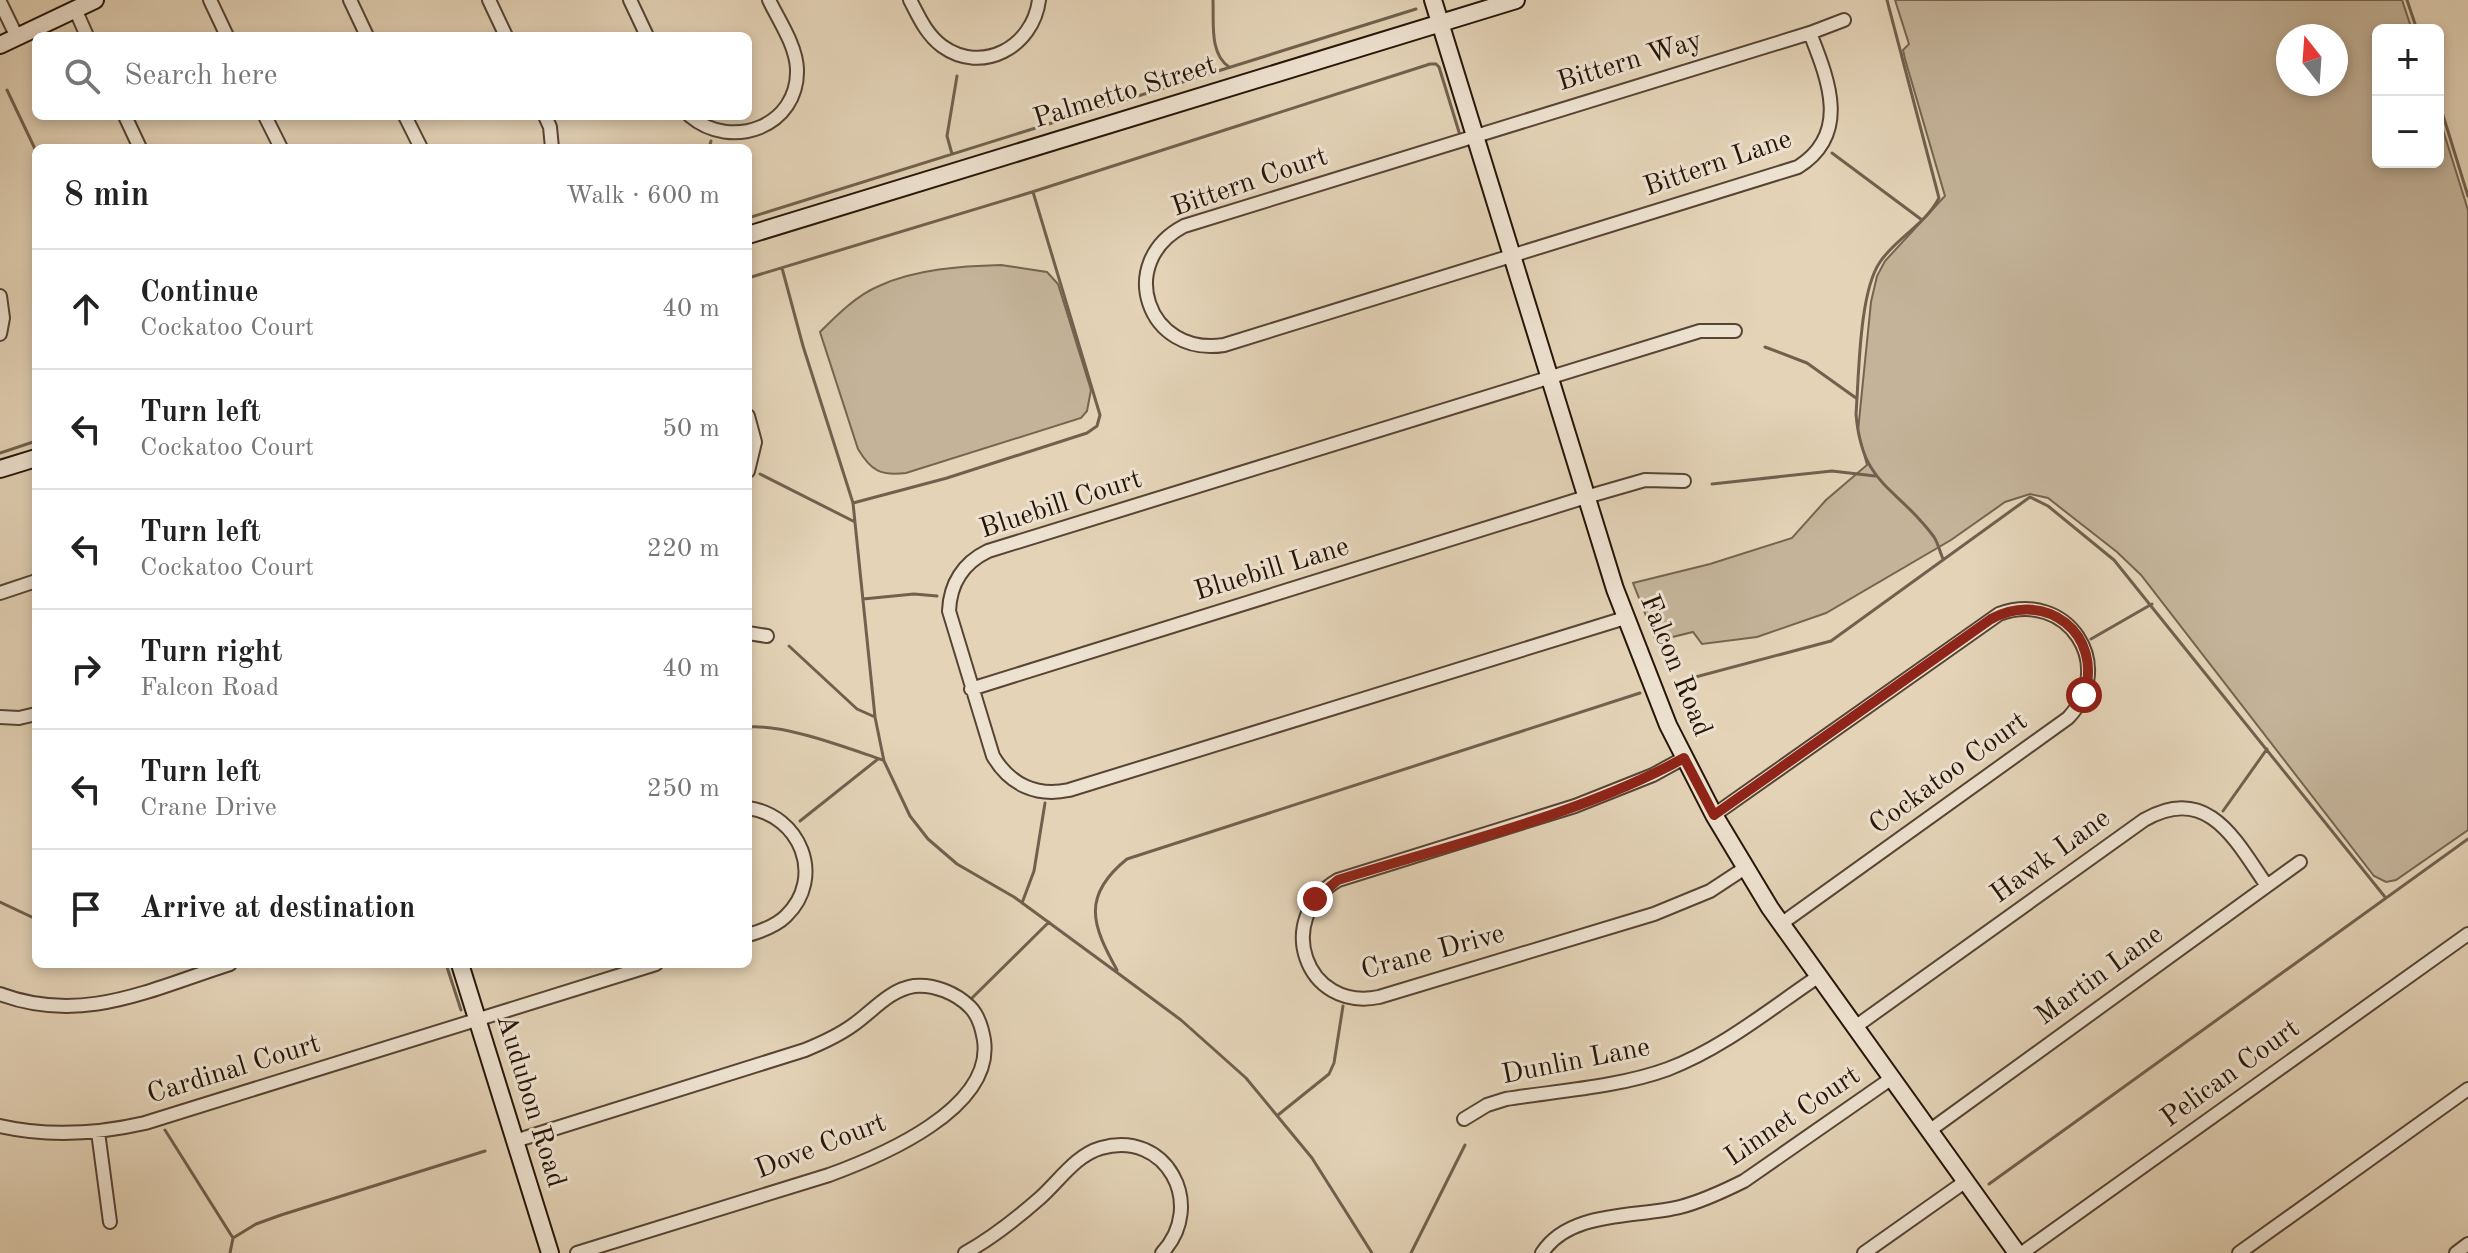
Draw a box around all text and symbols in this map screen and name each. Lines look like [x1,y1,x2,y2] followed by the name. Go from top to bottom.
[2276,24,2348,96] north arrow
[2372,24,2444,168] map controls
[2372,24,2444,96] button: +
[1554,27,1706,97] street label: Bittern Way
[32,32,752,120] search box
[1030,52,1220,134] street label: Palmetto Street
[60,54,104,98] icon: search
[124,61,278,91] text: Search here
[2372,96,2444,168] button: −
[1640,126,1796,202] street label: Bittern Lane
[1169,143,1331,223] street label: Bittern Court
[64,179,149,213] text: 8 min
[566,183,720,209] text: Walk · 600 m
[140,278,259,308] text: Continue
[64,287,108,331] icon: ahead
[662,296,720,322] text: 40 m
[140,315,314,341] text: Cockatoo Court
[140,398,261,428] text: Turn left
[64,407,108,451] icon: left
[662,416,720,442] text: 50 m
[140,435,314,461] text: Cockatoo Court
[977,466,1145,544] street label: Bluebill Court
[140,518,261,548] text: Turn left
[64,527,108,571] icon: left
[1191,533,1353,607] street label: Bluebill Lane
[647,536,720,562] text: 220 m
[140,555,314,581] text: Cockatoo Court
[1634,591,1716,741] street label: Falcon Road
[140,638,282,668] text: Turn right
[64,647,108,691] icon: right
[662,656,720,682] text: 40 m
[140,675,279,701] text: Falcon Road
[2066,677,2102,713] route start
[1865,708,2033,840] street label: Cockatoo Court
[140,758,261,788] text: Turn left
[64,767,108,811] icon: left
[647,776,720,802] text: 250 m
[140,795,277,821] text: Crane Drive
[1986,805,2116,909] street label: Hawk Lane
[1297,881,1333,917] route end
[64,887,108,931] icon: arrive
[140,894,415,924] text: Arrive at destination
[1358,920,1508,986] street label: Crane Drive
[2031,921,2169,1031] street label: Martin Lane
[490,1011,570,1191] street label: Audubon Road
[2157,1015,2305,1133] street label: Pelican Court
[144,1030,324,1110] street label: Cardinal Court
[1499,1034,1653,1090] street label: Dunlin Lane
[1721,1062,1865,1172] street label: Linnet Court
[752,1109,890,1185] street label: Dove Court

